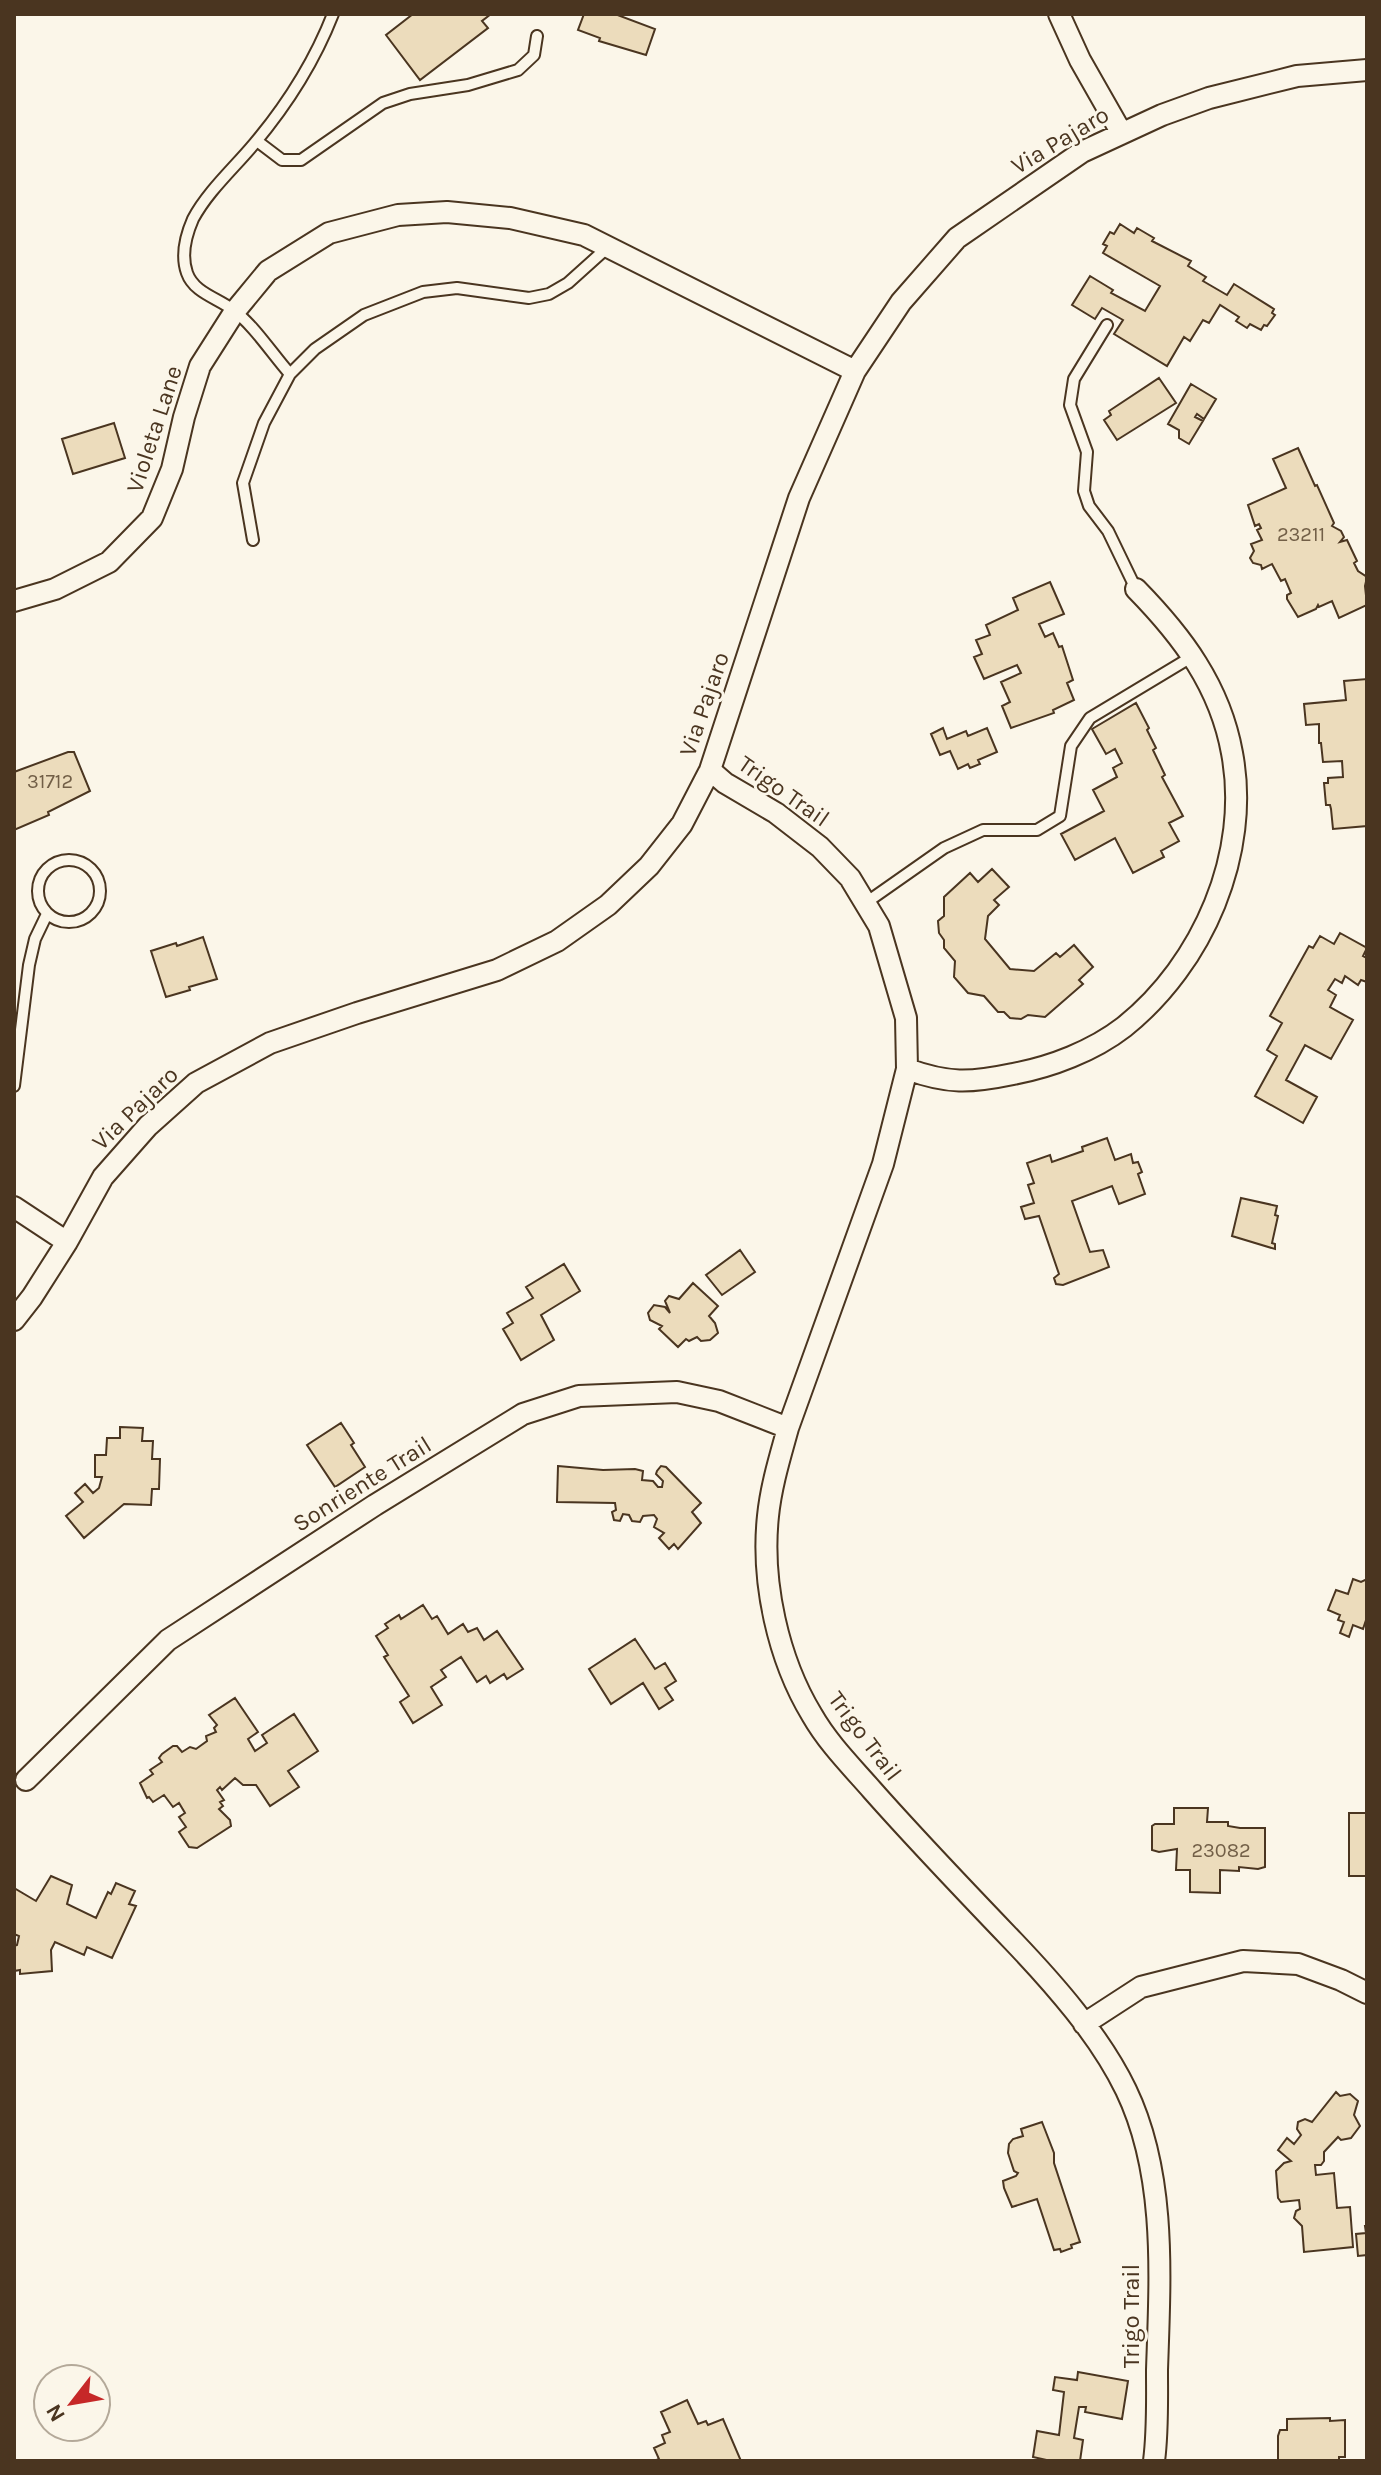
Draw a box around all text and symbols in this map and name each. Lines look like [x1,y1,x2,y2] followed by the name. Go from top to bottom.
[1006,100,1114,180] street label: Via Pajaro
[120,362,188,496] street label: Violeta Lane
[1277,523,1325,546] house number: 23211
[673,648,735,760] street label: Via Pajaro
[733,750,835,832] street label: Trigo Trail
[27,770,73,793] house number: 31712
[86,1060,184,1156] street label: Via Pajaro
[288,1430,436,1538] street label: Sonriente Trail
[822,1686,908,1786] street label: Trigo Trail
[1191,1839,1251,1862] house number: 23082
[1117,2264,1145,2368] street label: Trigo Trail
[32,2363,112,2443] north arrow
[41,2399,71,2426] text: N

